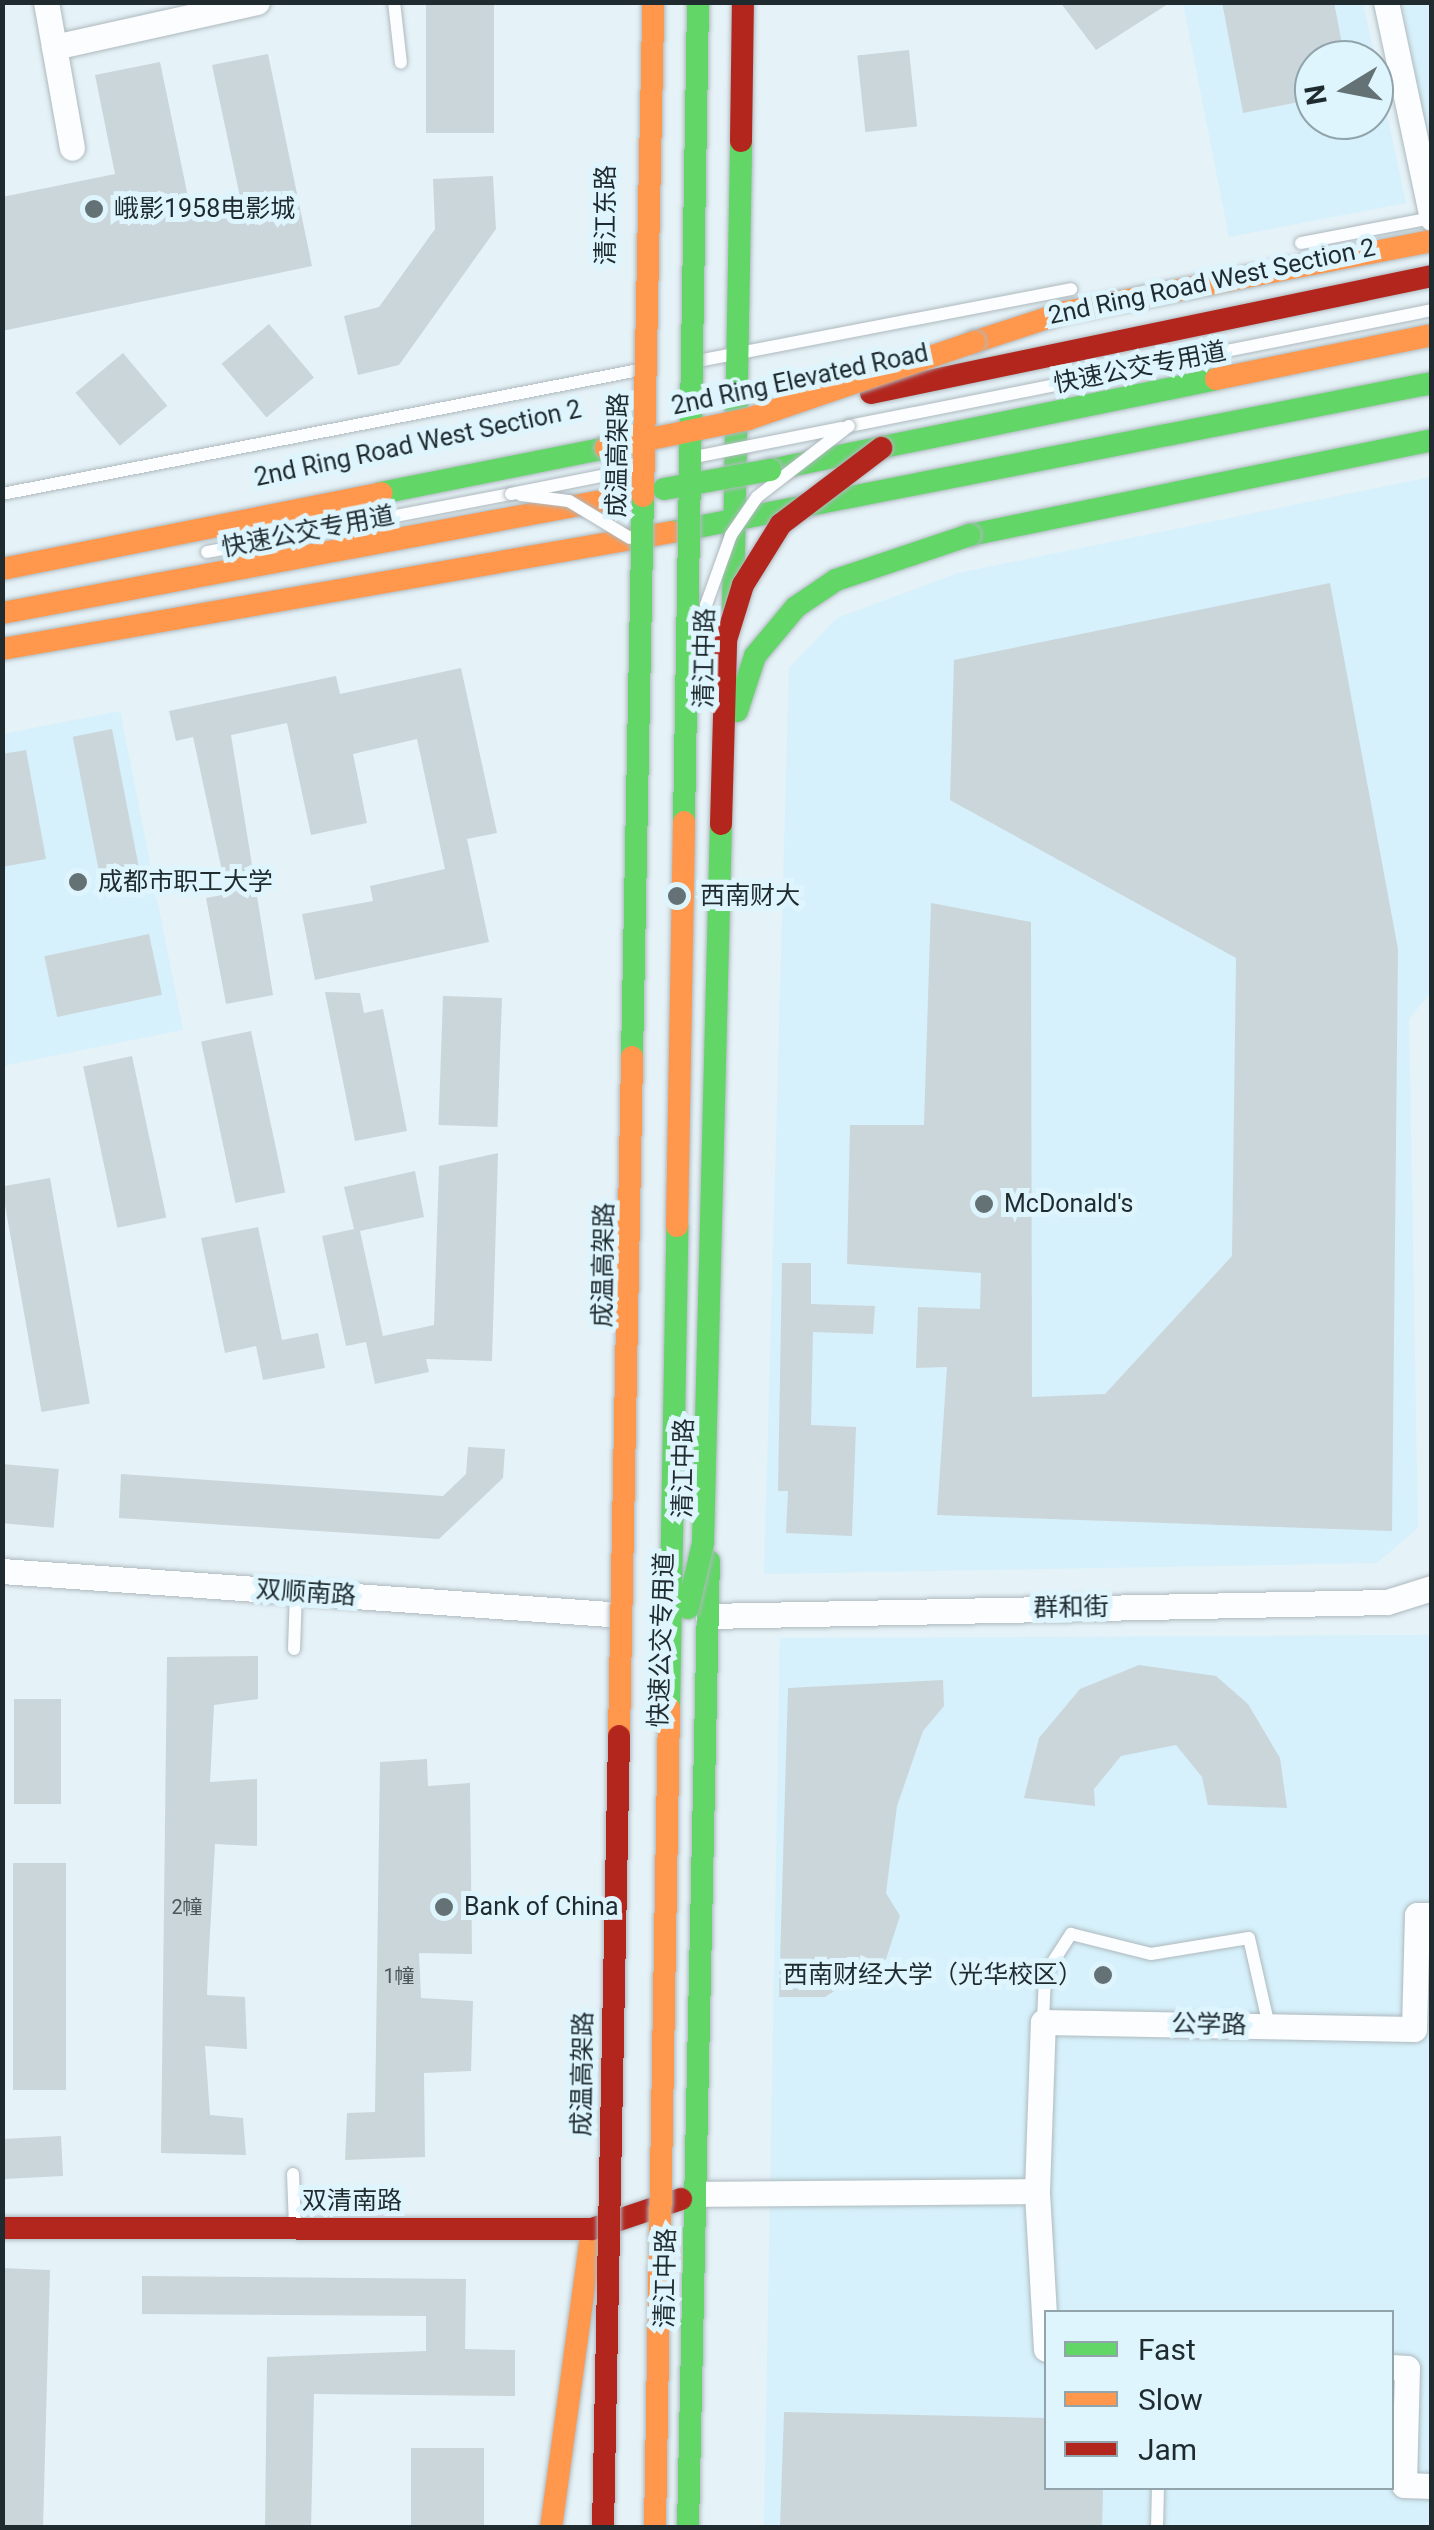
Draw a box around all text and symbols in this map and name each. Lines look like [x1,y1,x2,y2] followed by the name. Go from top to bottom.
[1294,40,1394,140] north arrow
[1298,82,1334,108] text: N
[591,165,621,265] street label: 清江东路
[114,194,295,224] place label: 峨影1958电影城
[83,198,105,220] marker: 峨影1958电影城
[1046,233,1378,331] street label: 2nd Ring Road West Section 2
[1051,337,1229,399] street label: 快速公交专用道
[669,338,931,422] street label: 2nd Ring Elevated Road
[602,392,634,518] street label: 成温高架路
[252,395,584,493] street label: 2nd Ring Road West Section 2
[219,501,397,563] street label: 快速公交专用道
[689,608,721,708] street label: 清江中路
[98,867,273,897] place label: 成都市职工大学
[67,871,89,893] marker: 成都市职工大学
[700,881,800,911] place label: 西南财大
[664,883,690,909] marker: 西南财大
[1004,1189,1133,1219] place label: McDonald's
[973,1193,995,1215] marker: McDonald's
[588,1202,620,1328] street label: 成温高架路
[668,1418,700,1518] street label: 清江中路
[644,1552,680,1728] street label: 快速公交专用道
[255,1575,357,1611] street label: 双顺南路
[1033,1592,1109,1624] street label: 群和街
[464,1892,619,1922] place label: Bank of China
[171,1895,203,1919] house number: 2幢
[433,1896,455,1918] marker: Bank of China
[783,1960,1083,1990] place label: 西南财经大学（光华校区）
[383,1964,415,1988] house number: 1幢
[1092,1964,1114,1986] marker: 西南财经大学（光华校区）
[1171,2009,1247,2041] street label: 公学路
[567,2011,599,2137] street label: 成温高架路
[302,2186,402,2216] street label: 双清南路
[650,2228,682,2328] street label: 清江中路
[1044,2310,1394,2490] legend
[1138,2332,1196,2367] text: Fast
[1138,2382,1203,2417] text: Slow
[1138,2432,1197,2467] text: Jam

